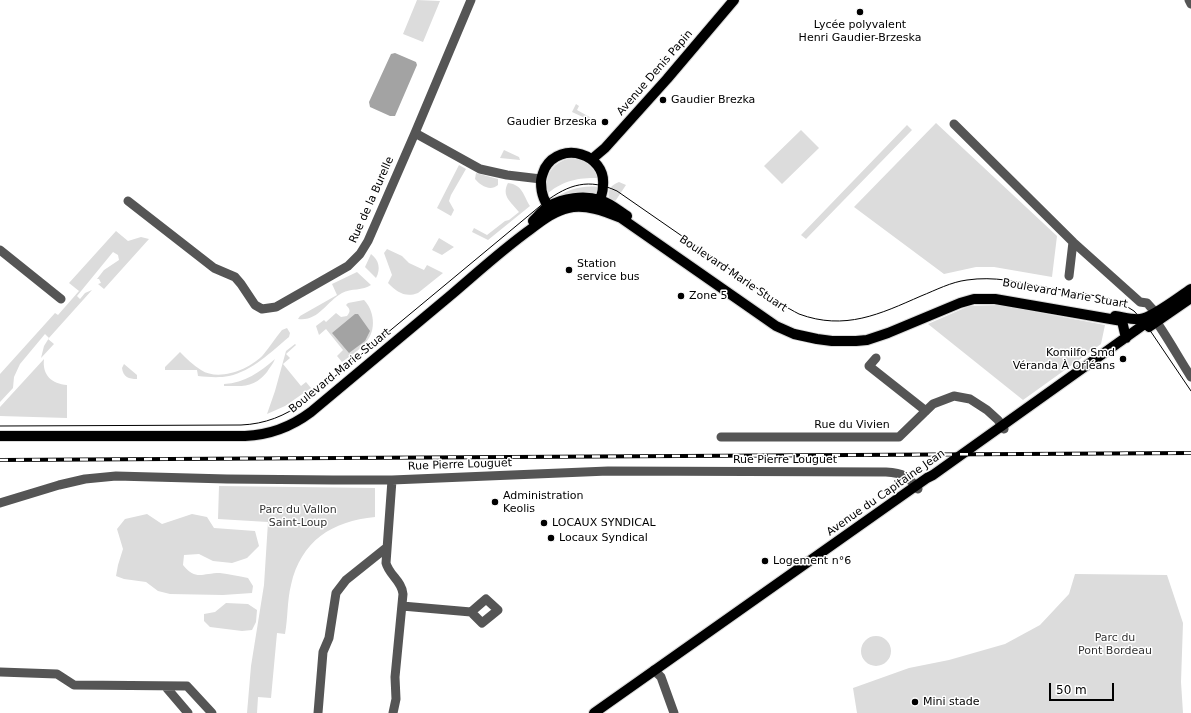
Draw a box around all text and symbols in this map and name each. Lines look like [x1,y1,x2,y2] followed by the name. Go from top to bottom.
[855,7,865,17] marker: Lycée polyvalent Henri Gaudier-Brzeska
[799,18,921,44] place label: Lycée polyvalent Henri Gaudier-Brzeska
[614,28,696,118] street label: Avenue Denis Papin
[671,93,755,107] place label: Gaudier Brezka
[658,95,668,105] marker: Gaudier Brezka
[507,115,597,129] place label: Gaudier Brzeska
[600,117,610,127] marker: Gaudier Brzeska
[347,155,397,245] street label: Rue de la Burelle
[677,233,789,315] street label: Boulevard Marie Stuart
[577,257,640,283] place label: Station service bus
[564,265,574,275] marker: Station service bus
[1001,276,1129,312] street label: Boulevard Marie Stuart
[689,289,728,303] place label: Zone 5
[676,291,686,301] marker: Zone 5
[286,326,394,416] street label: Boulevard Marie Stuart
[1013,346,1115,372] place label: Komilfo Smd Véranda À Orléans
[1118,354,1128,364] marker: Komilfo Smd Véranda À Orléans
[814,418,890,432] street label: Rue du Vivien
[824,447,948,539] street label: Avenue du Capitaine Jean
[733,453,837,467] street label: Rue Pierre Louguet
[408,457,512,473] street label: Rue Pierre Louguet
[503,489,583,515] place label: Administration Keolis
[490,497,500,507] marker: Administration Keolis
[259,503,337,529] park label: Parc du Vallon Saint-Loup
[552,516,656,530] place label: LOCAUX SYNDICAL
[539,518,549,528] marker: LOCAUX SYNDICAL
[559,531,648,545] place label: Locaux Syndical
[546,533,556,543] marker: Locaux Syndical
[773,554,851,568] place label: Logement n°6
[760,556,770,566] marker: Logement n°6
[1078,631,1152,657] park label: Parc du Pont Bordeau
[1051,675,1116,701] scale bar
[1056,683,1087,697] text: 50 m
[923,695,980,709] place label: Mini stade
[910,697,920,707] marker: Mini stade

